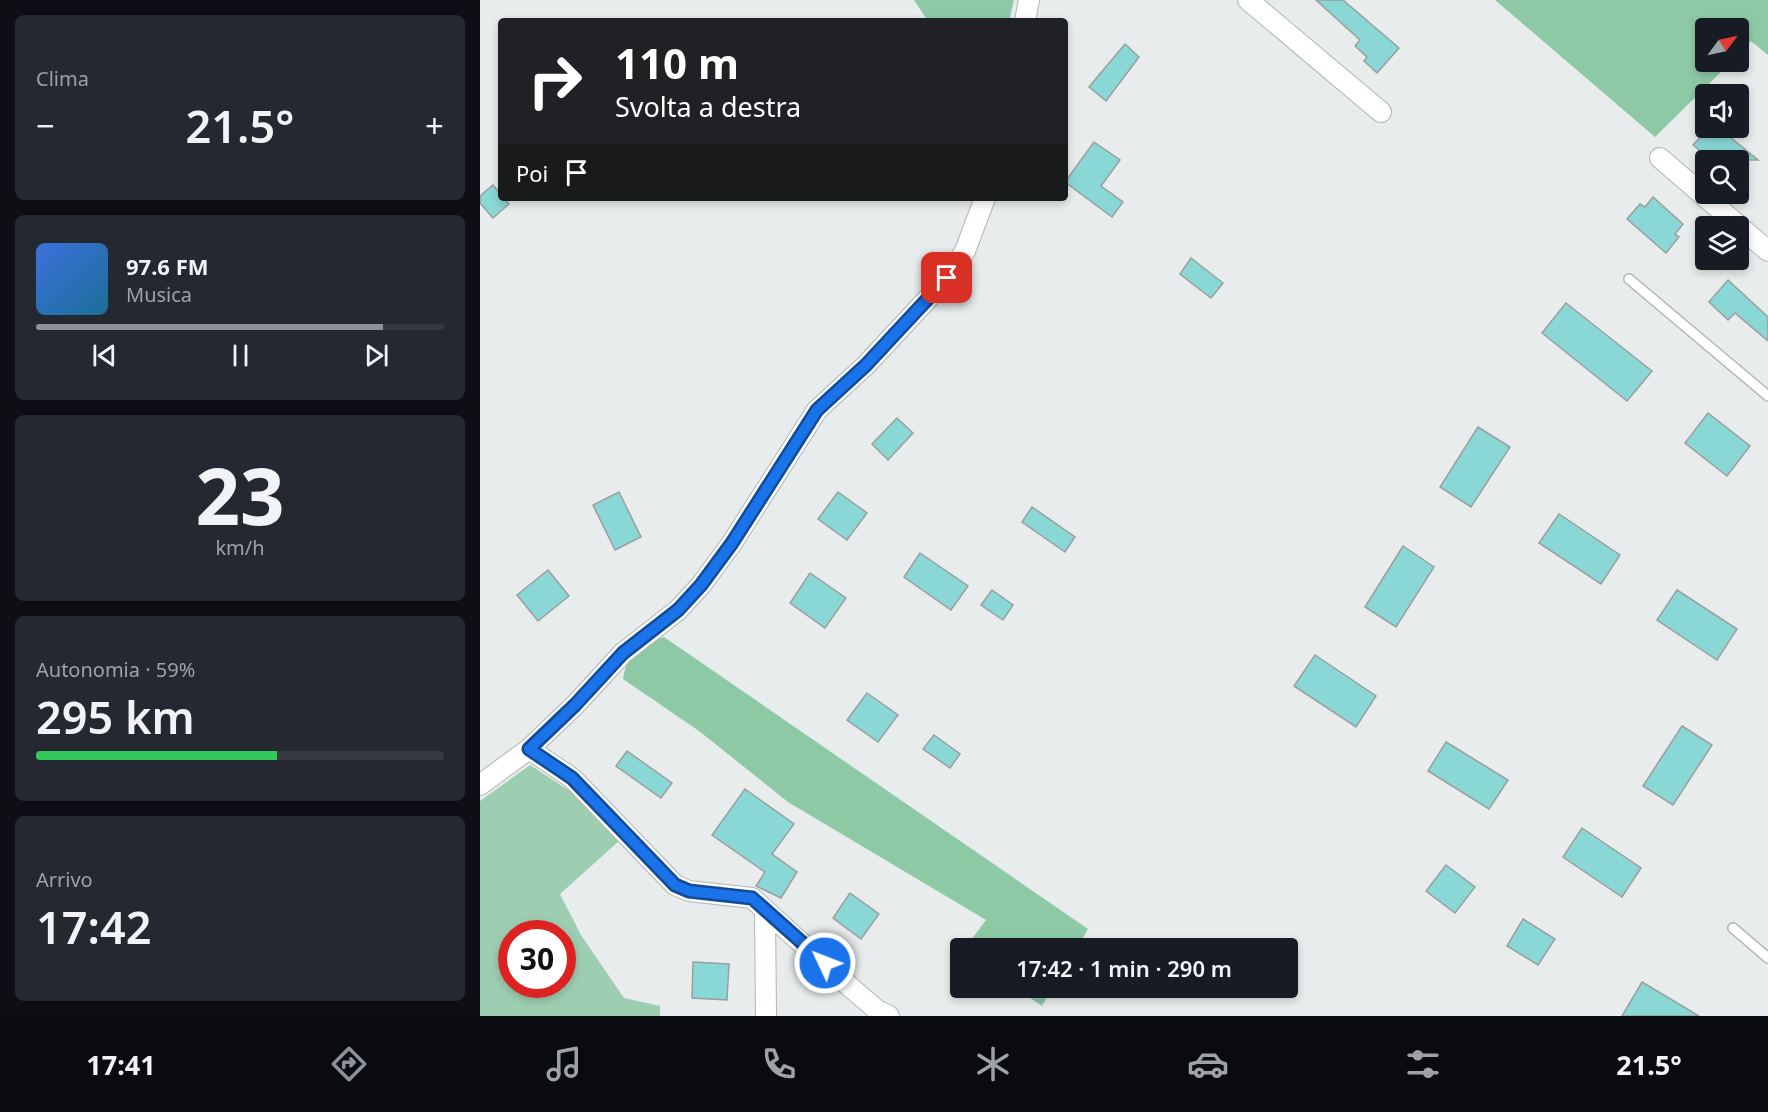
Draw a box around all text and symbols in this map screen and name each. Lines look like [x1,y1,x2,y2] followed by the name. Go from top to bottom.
[1695,18,1749,72] north arrow
[1695,18,1749,270] map controls
[615,34,739,91] text: 110 m
[516,42,594,120] icon: right
[36,65,89,92] text: Clima
[1695,84,1749,138] button: sound
[615,88,801,125] text: Svolta a destra
[186,95,294,156] text: 21.5°
[36,103,55,148] text: −
[425,103,444,148] text: +
[1695,150,1749,204] button: search
[560,156,593,189] icon: arrive
[516,158,548,188] text: Poi
[1695,216,1749,270] button: layers
[126,251,208,281] text: 97.6 FM
[921,252,972,303] pin
[930,261,963,294] icon: arrive
[126,281,192,308] text: Musica
[88,339,121,372] icon: previous
[224,339,257,372] icon: pause
[360,339,393,372] icon: next
[195,442,285,548] text: 23
[215,534,265,561] text: km/h
[36,656,195,683] text: Autonomia · 59%
[36,686,195,747] text: 295 km
[36,866,93,893] text: Arrivo
[36,896,151,957] text: 17:42
[498,920,576,998] speed limit sign: 30
[793,931,857,995] position arrow
[1016,953,1232,983] text: 17:42 · 1 min · 290 m
[328,1043,370,1085] icon: directions
[543,1043,585,1085] icon: music
[758,1043,800,1085] icon: phone
[972,1043,1014,1085] icon: climate
[1187,1043,1229,1085] icon: car
[1402,1043,1444,1085] icon: filters
[86,1046,156,1083] text: 17:41
[1616,1046,1682,1083] text: 21.5°

